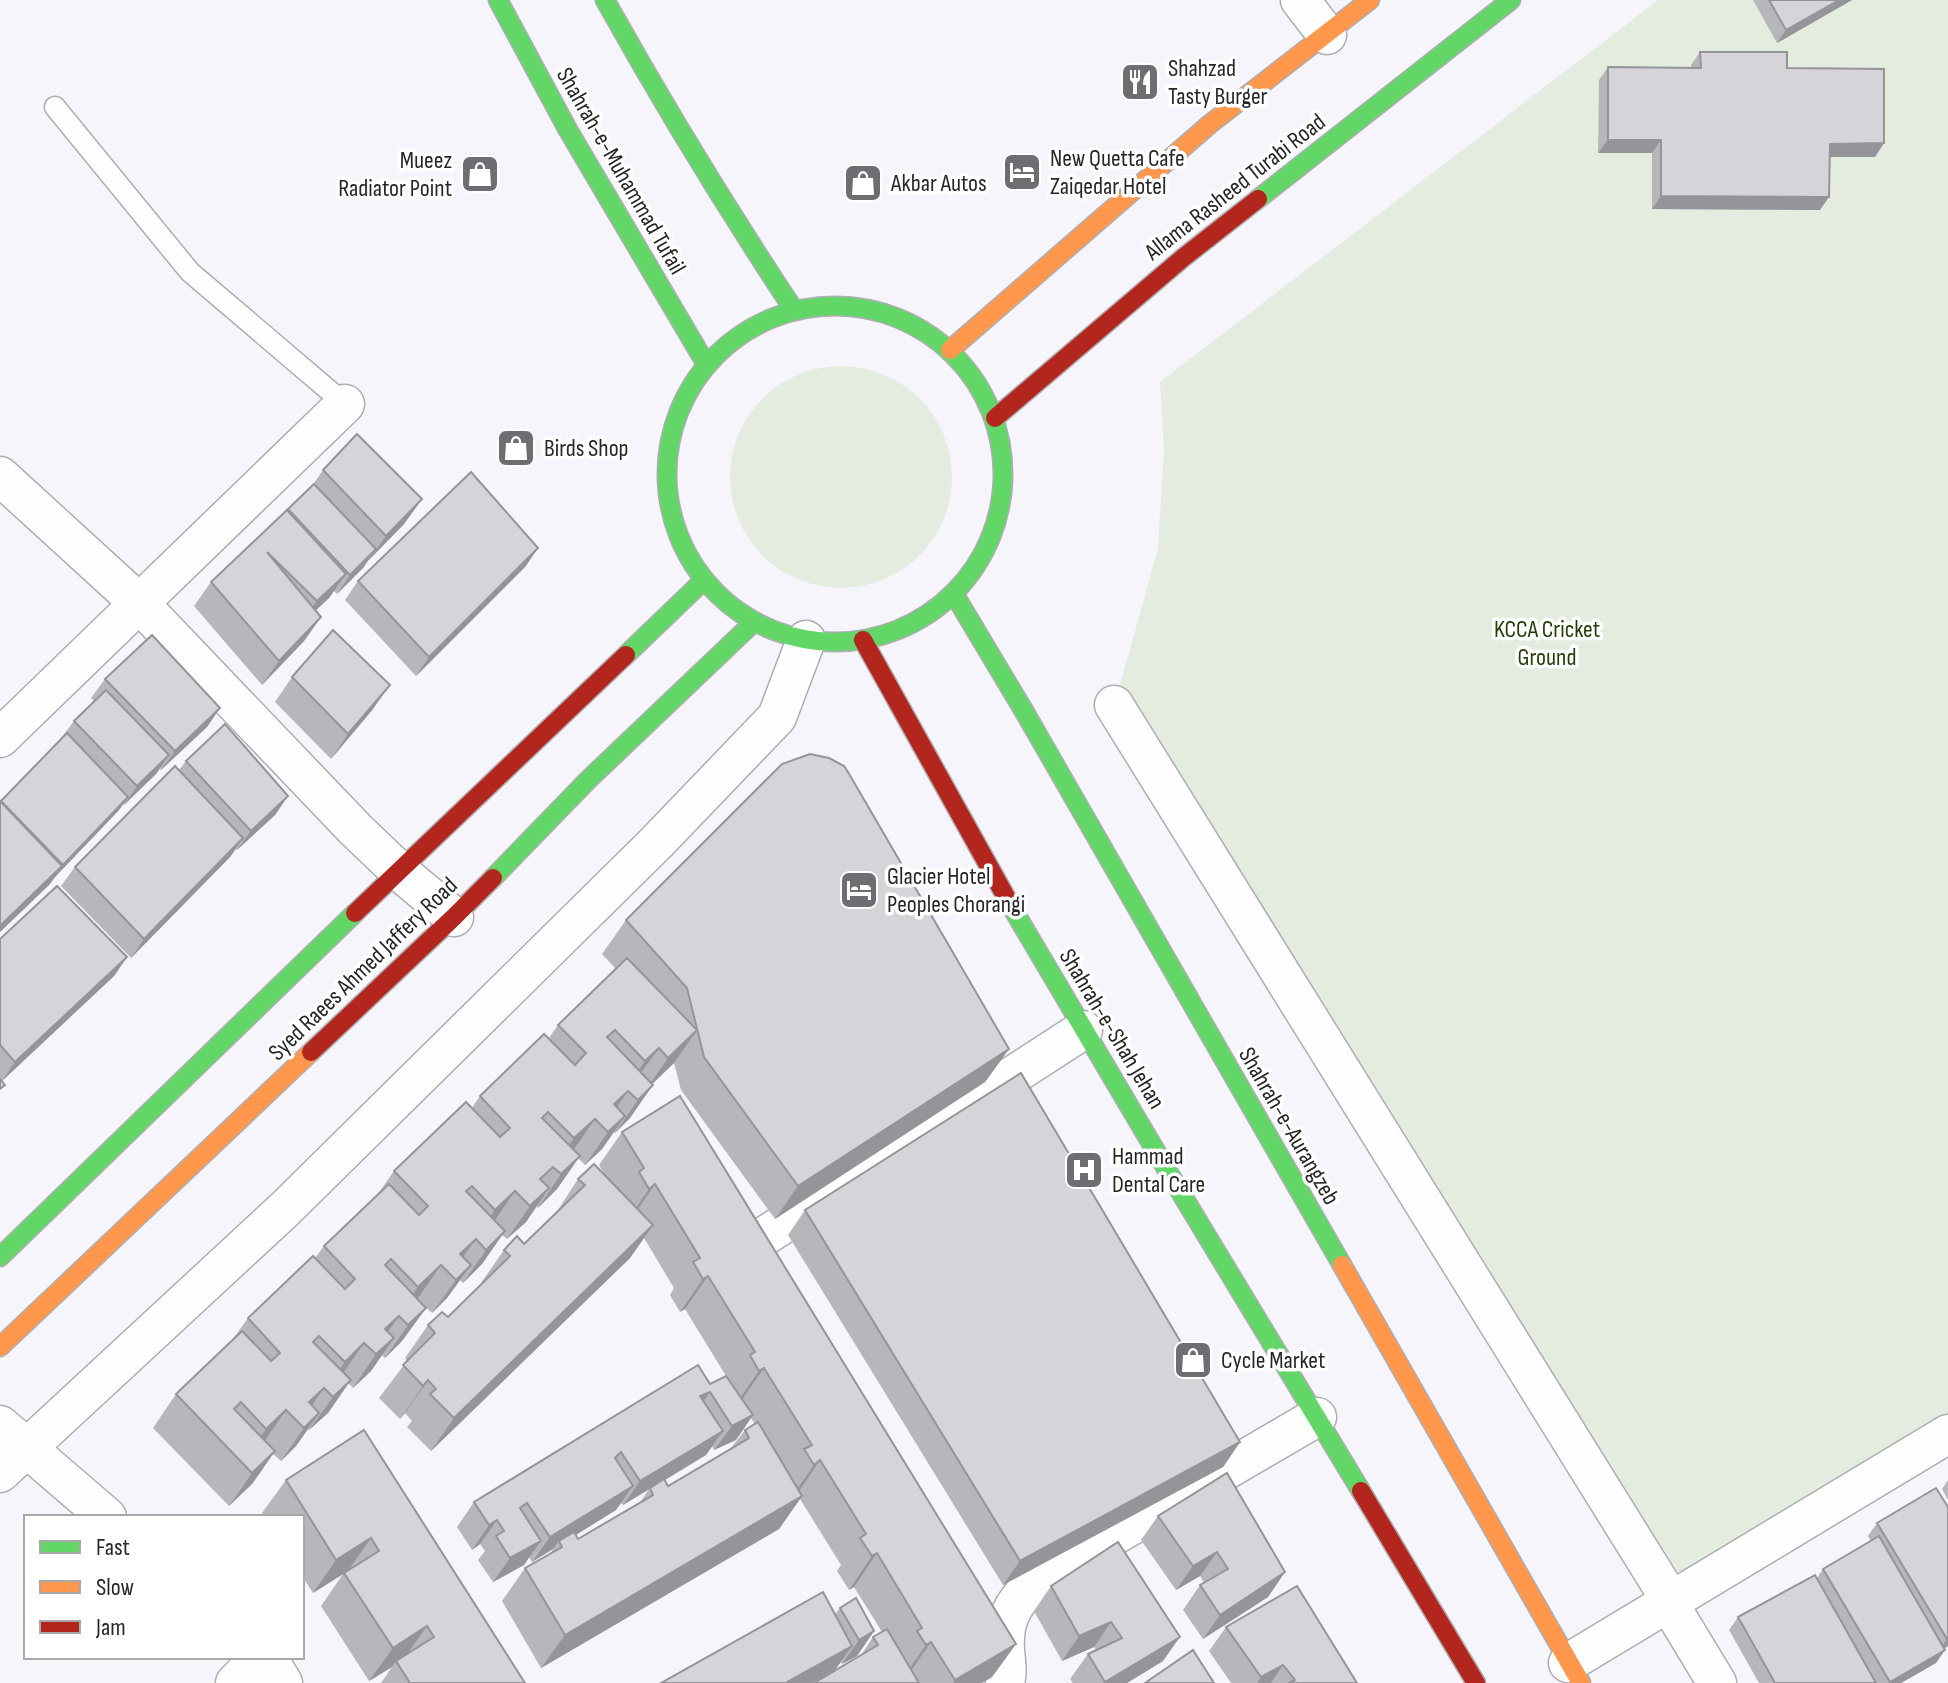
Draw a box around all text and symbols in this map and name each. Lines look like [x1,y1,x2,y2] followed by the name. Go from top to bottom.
[1168,54,1268,111] place label: Shahzad Tasty Burger
[1119,61,1161,103] restaurant icon: Shahzad Tasty Burger
[550,62,692,280] street label: Shahrah-e-Muhammad Tufail
[1138,107,1331,267] street label: Allama Rasheed Turabi Road
[1050,144,1185,201] place label: New Quetta Cafe Zaiqedar Hotel
[338,146,452,203] place label: Mueez Radiator Point
[1001,151,1043,193] hotel icon: New Quetta Cafe Zaiqedar Hotel
[459,153,501,195] shop icon: Mueez Radiator Point
[842,162,884,204] shop icon: Akbar Autos
[890,169,987,198] place label: Akbar Autos
[495,427,537,469] shop icon: Birds Shop
[544,434,629,463] place label: Birds Shop
[1494,615,1600,672] park label: KCCA Cricket Ground
[887,862,1025,919] place label: Glacier Hotel Peoples Chorangi
[838,869,880,911] hotel icon: Glacier Hotel Peoples Chorangi
[262,871,464,1067] street label: Syed Raees Ahmed Jaffery Road
[1053,944,1171,1114] street label: Shahrah-e-Shah Jehan
[1232,1042,1346,1210] street label: Shahrah-e-Aurangzeb
[1112,1142,1205,1199] place label: Hammad Dental Care
[1063,1149,1105,1191] hospital icon: Hammad Dental Care
[1172,1339,1214,1381] shop icon: Cycle Market
[1221,1346,1325,1375] place label: Cycle Market
[24,1515,304,1659] legend
[96,1533,130,1562] text: Fast
[96,1573,134,1602] text: Slow
[95,1613,126,1642] text: Jam

